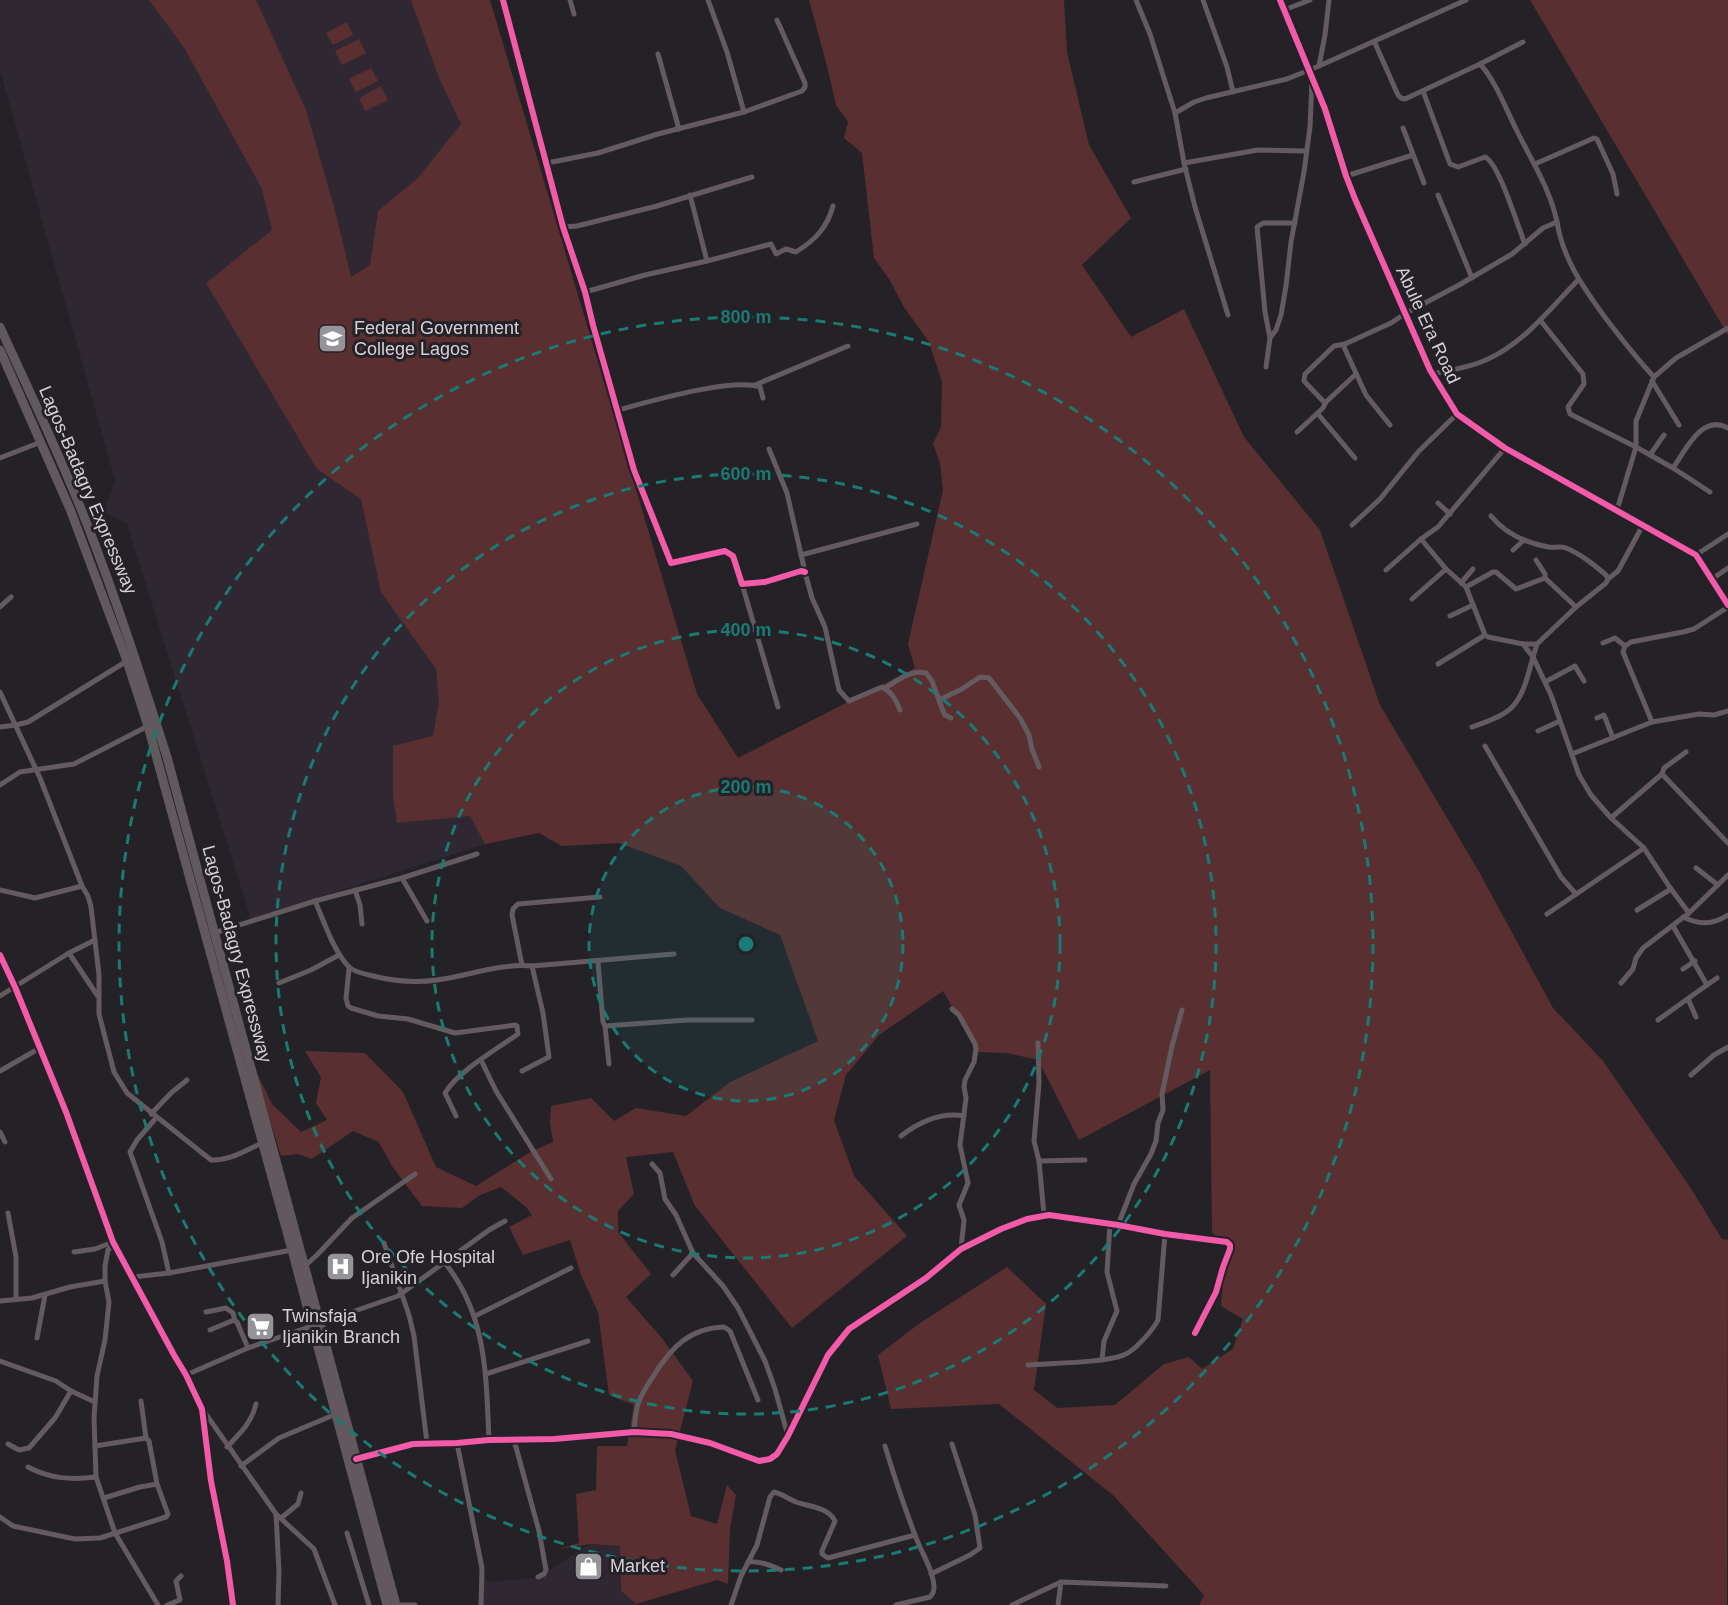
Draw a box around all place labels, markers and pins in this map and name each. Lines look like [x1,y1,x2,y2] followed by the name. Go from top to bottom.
[354,318,519,359] place label: Federal Government College Lagos
[317,322,349,354] school or university icon: Federal Government College Lagos
[736,934,756,954] centre of rings
[361,1247,495,1288] place label: Ore Ofe Hospital Ijanikin
[324,1251,356,1283] hospital icon: Ore Ofe Hospital Ijanikin
[282,1306,400,1347] place label: Twinsfaja Ijanikin Branch
[245,1310,277,1342] supermarket icon: Twinsfaja Ijanikin Branch
[573,1550,605,1582] shop icon: Market
[610,1556,665,1576] place label: Market

